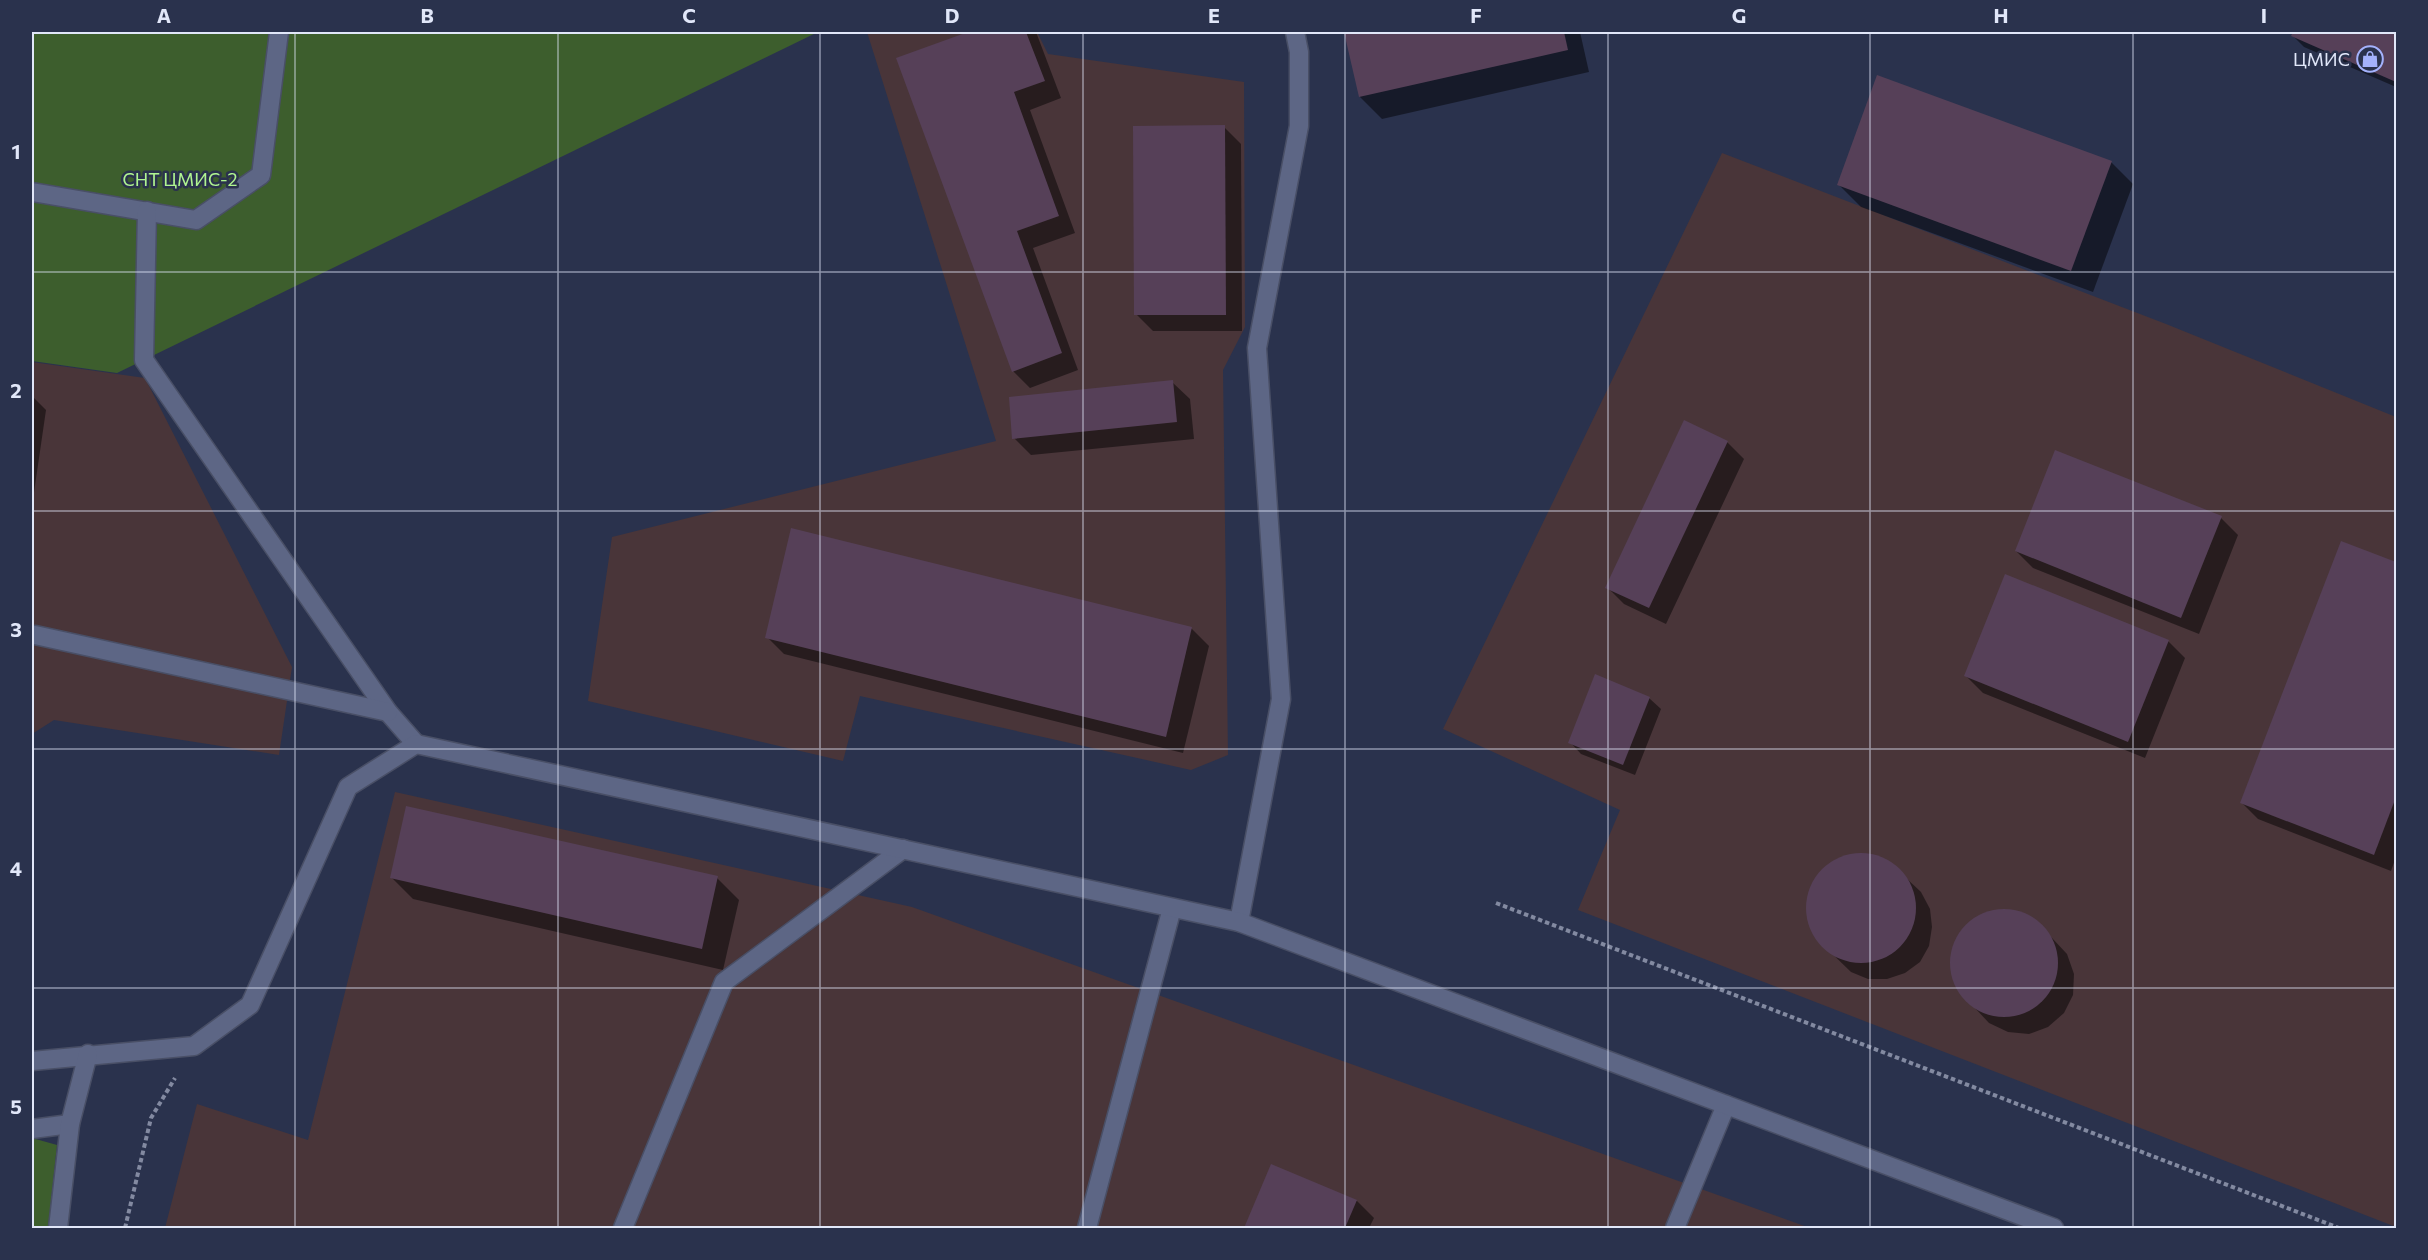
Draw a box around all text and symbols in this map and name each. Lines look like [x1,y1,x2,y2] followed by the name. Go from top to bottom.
[157,3,171,27] text: A
[420,3,434,27] text: B
[682,3,696,27] text: C
[945,3,959,27] text: D
[1208,3,1220,27] text: E
[1470,3,1482,27] text: F
[1732,3,1746,27] text: G
[1994,3,2009,27] text: H
[2261,3,2267,27] text: I
[2355,44,2385,74] shop icon: ЦМИС
[2293,48,2350,70] place label: ЦМИС
[11,139,21,163] text: 1
[123,168,238,190] park label: СНТ ЦМИС-2
[10,378,22,402] text: 2
[10,617,22,641] text: 3
[10,856,22,880] text: 4
[10,1094,22,1118] text: 5

